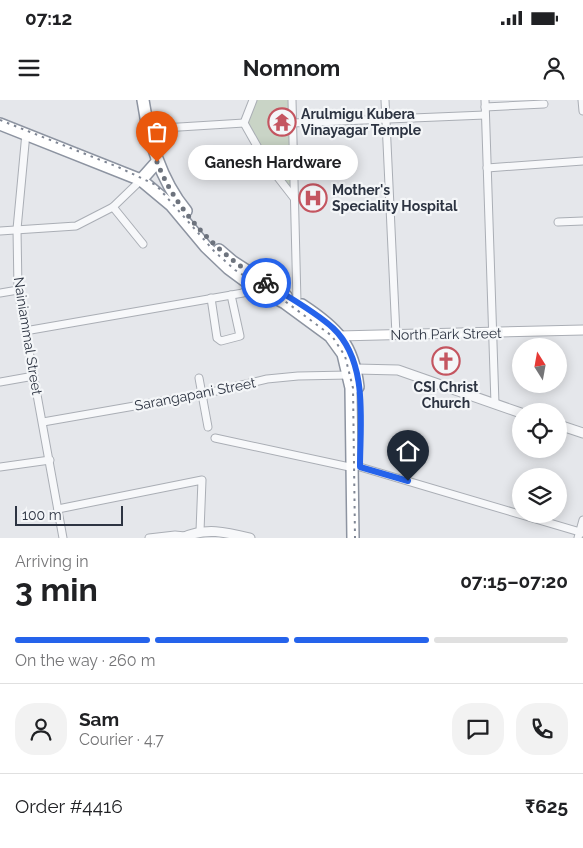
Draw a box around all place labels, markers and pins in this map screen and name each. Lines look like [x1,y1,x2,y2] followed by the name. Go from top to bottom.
[301,106,422,138] place label: Arulmigu Kubera Vinayagar Temple
[267,107,297,137] temple icon: Arulmigu Kubera Vinayagar Temple
[136,111,178,162] pin
[187,144,357,180] callout: Ganesh Hardware
[332,182,458,214] place label: Mother's Speciality Hospital
[298,183,328,213] hospital icon: Mother's Speciality Hospital
[431,346,461,376] church icon: CSI Christ Church
[414,379,479,411] place label: CSI Christ Church
[387,430,429,481] pin

